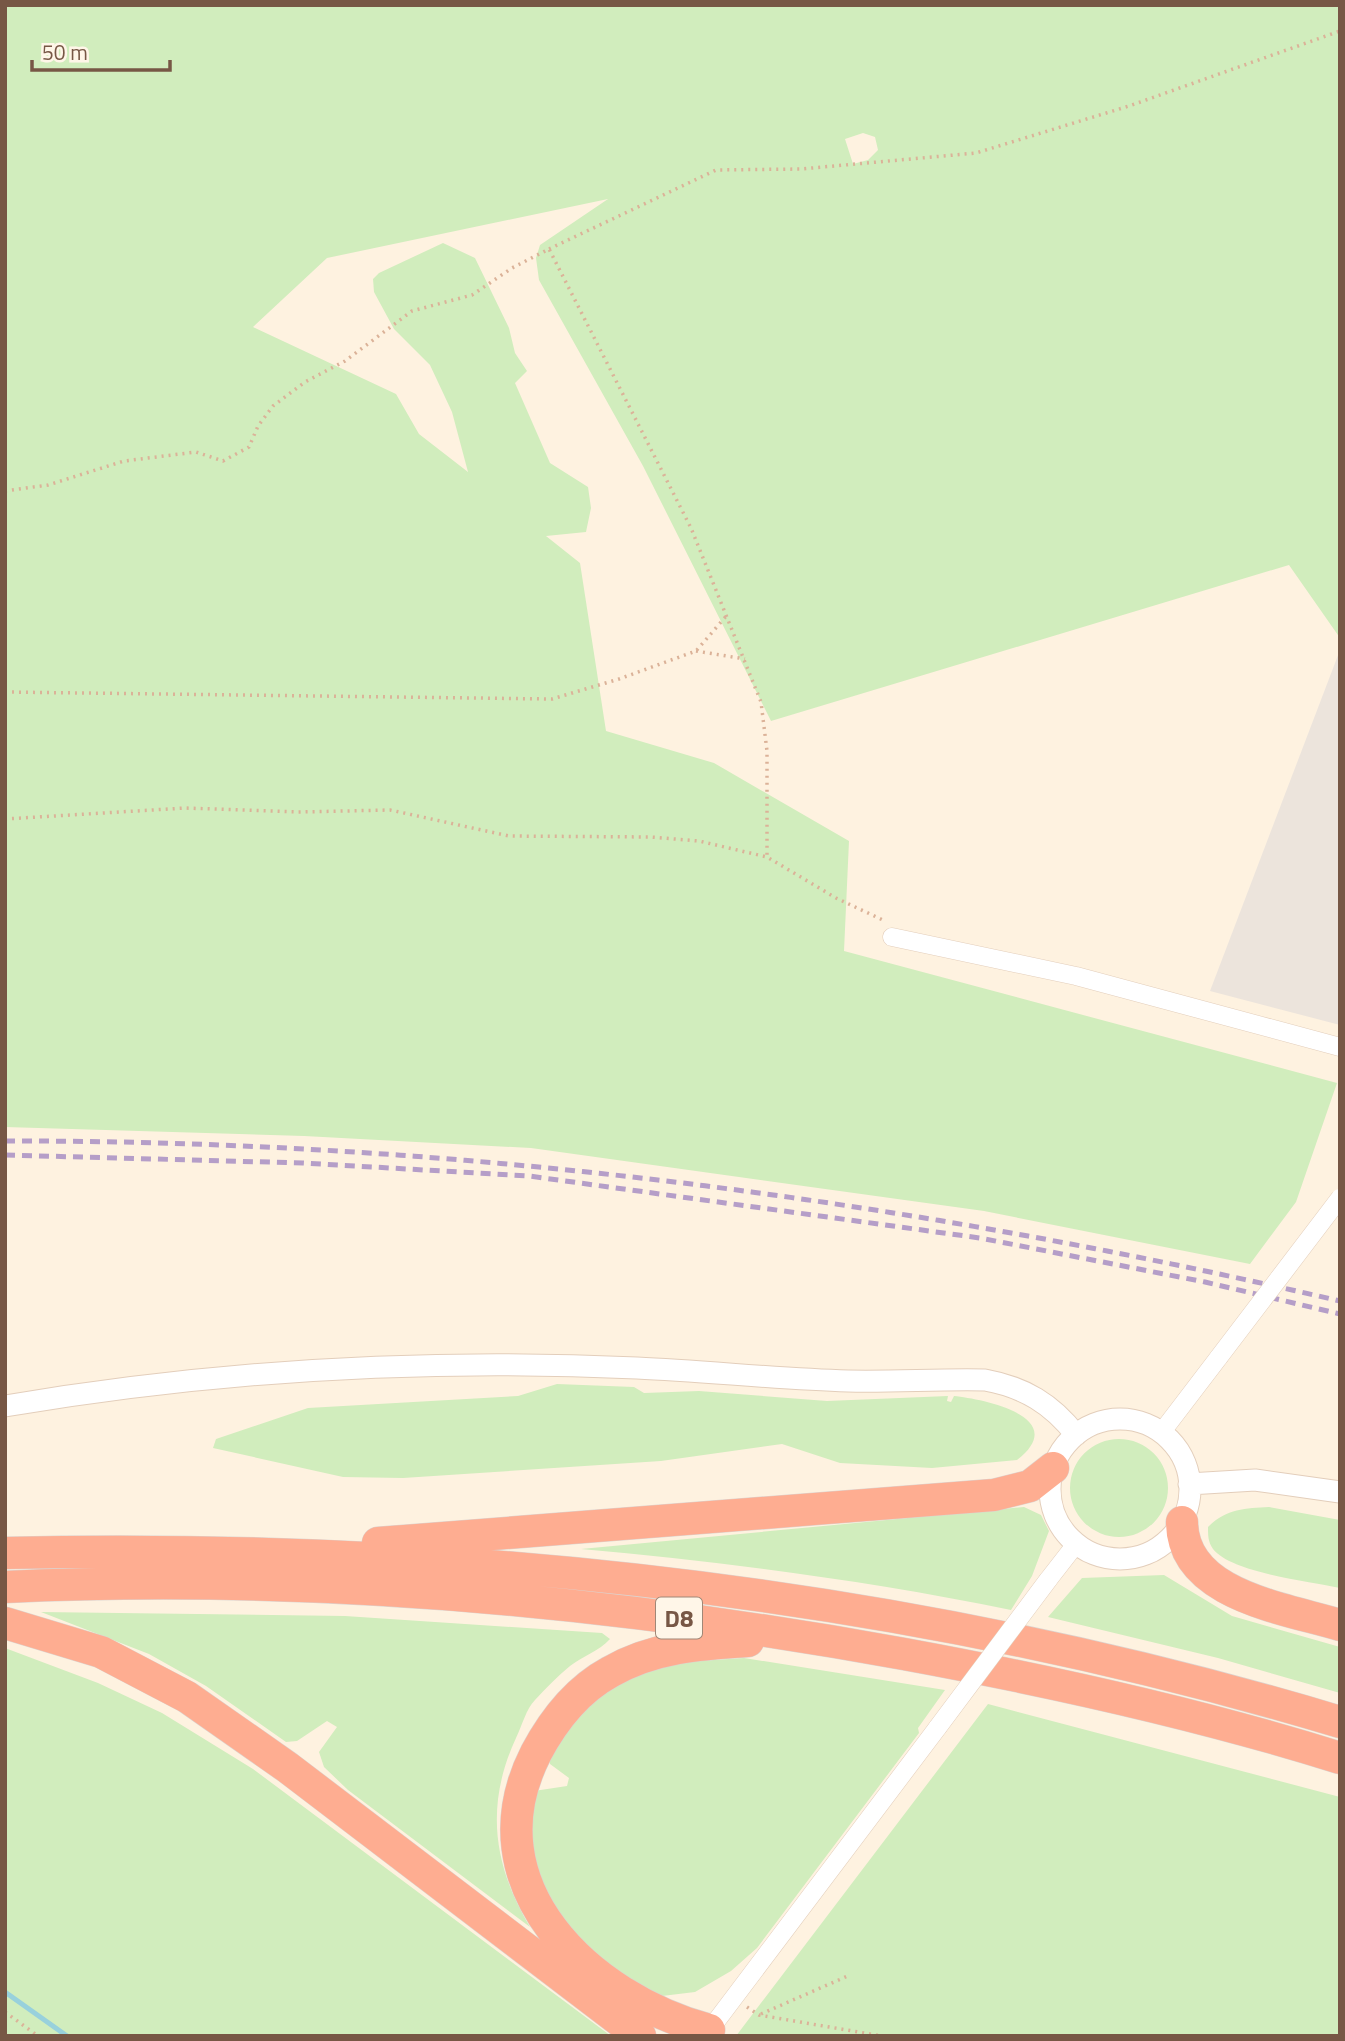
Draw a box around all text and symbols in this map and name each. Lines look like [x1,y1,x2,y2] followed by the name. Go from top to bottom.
[32,28,170,72] scale bar
[42,36,88,68] text: 50 m
[656,1598,702,1638] road number: D8

